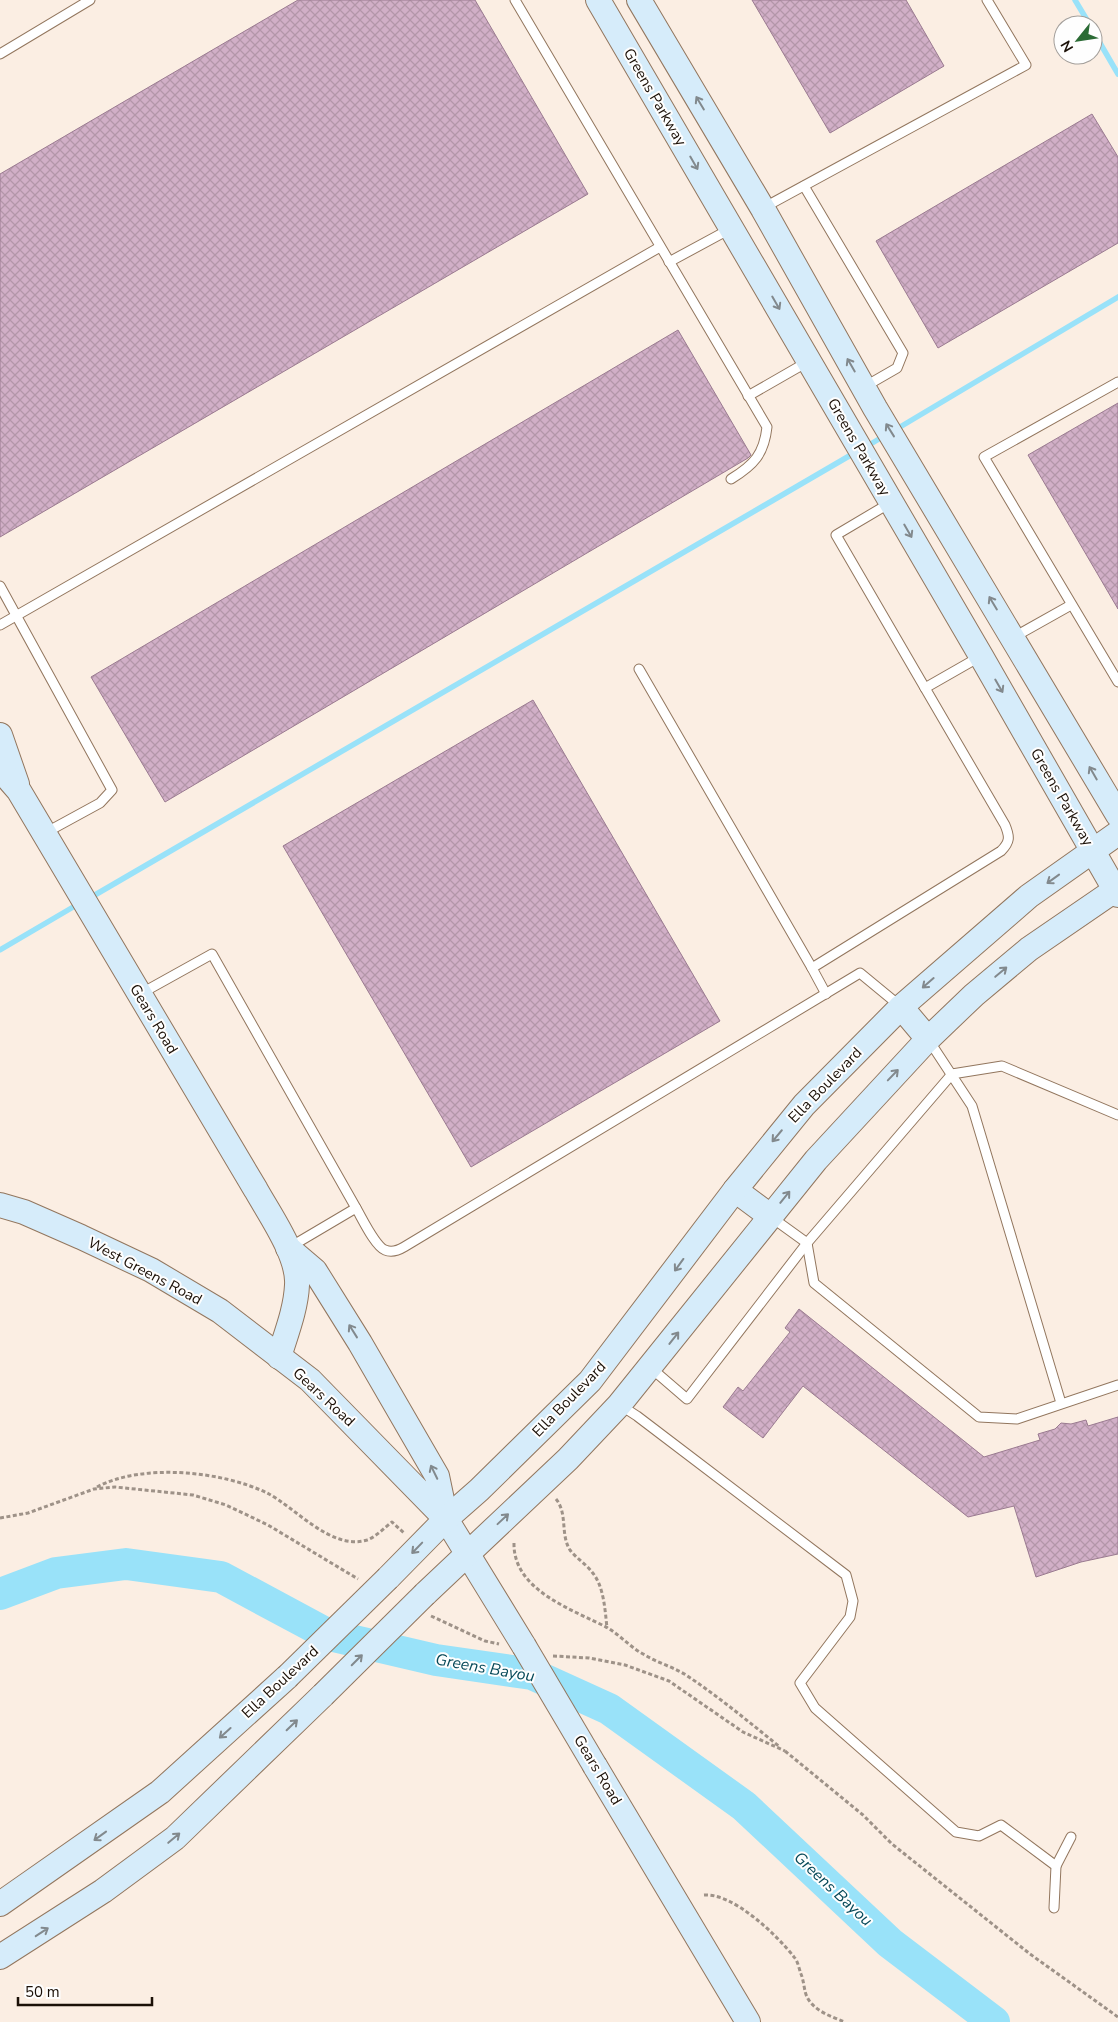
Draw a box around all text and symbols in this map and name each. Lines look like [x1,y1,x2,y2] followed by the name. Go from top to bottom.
[1053,15,1103,65] north arrow
[1056,37,1078,56] text: N
[619,45,691,150] street label: Greens Parkway
[695,97,705,111] one-way arrow
[689,155,699,169] one-way arrow
[771,295,781,310] one-way arrow
[846,358,856,373] one-way arrow
[823,395,895,500] street label: Greens Parkway
[884,424,894,438] one-way arrow
[904,523,914,537] one-way arrow
[988,595,998,610] one-way arrow
[994,679,1004,693] one-way arrow
[1026,745,1098,850] street label: Greens Parkway
[1088,766,1098,780] one-way arrow
[1046,873,1060,884] one-way arrow
[995,967,1008,978] one-way arrow
[922,977,935,989] one-way arrow
[125,980,183,1058] street label: Gears Road
[784,1043,866,1127] street label: Ella Boulevard
[887,1069,899,1081] one-way arrow
[772,1129,783,1142] one-way arrow
[780,1190,791,1203] one-way arrow
[84,1232,206,1310] street label: West Greens Road
[674,1258,684,1272] one-way arrow
[347,1324,358,1338] one-way arrow
[669,1331,679,1345] one-way arrow
[528,1357,610,1441] street label: Ella Boulevard
[289,1363,359,1431] street label: Gears Road
[428,1464,438,1479] one-way arrow
[496,1513,509,1525] one-way arrow
[411,1542,423,1555] one-way arrow
[237,1641,323,1723] street label: Ella Boulevard
[434,1648,536,1688] water label: Greens Bayou
[351,1654,364,1666] one-way arrow
[285,1719,298,1731] one-way arrow
[219,1727,232,1739] one-way arrow
[569,1731,627,1809] street label: Gears Road
[93,1831,107,1841] one-way arrow
[168,1832,181,1844] one-way arrow
[789,1847,877,1931] water label: Greens Bayou
[35,1926,49,1937] one-way arrow
[18,1974,151,2006] scale bar
[25,1982,60,2002] text: 50 m

